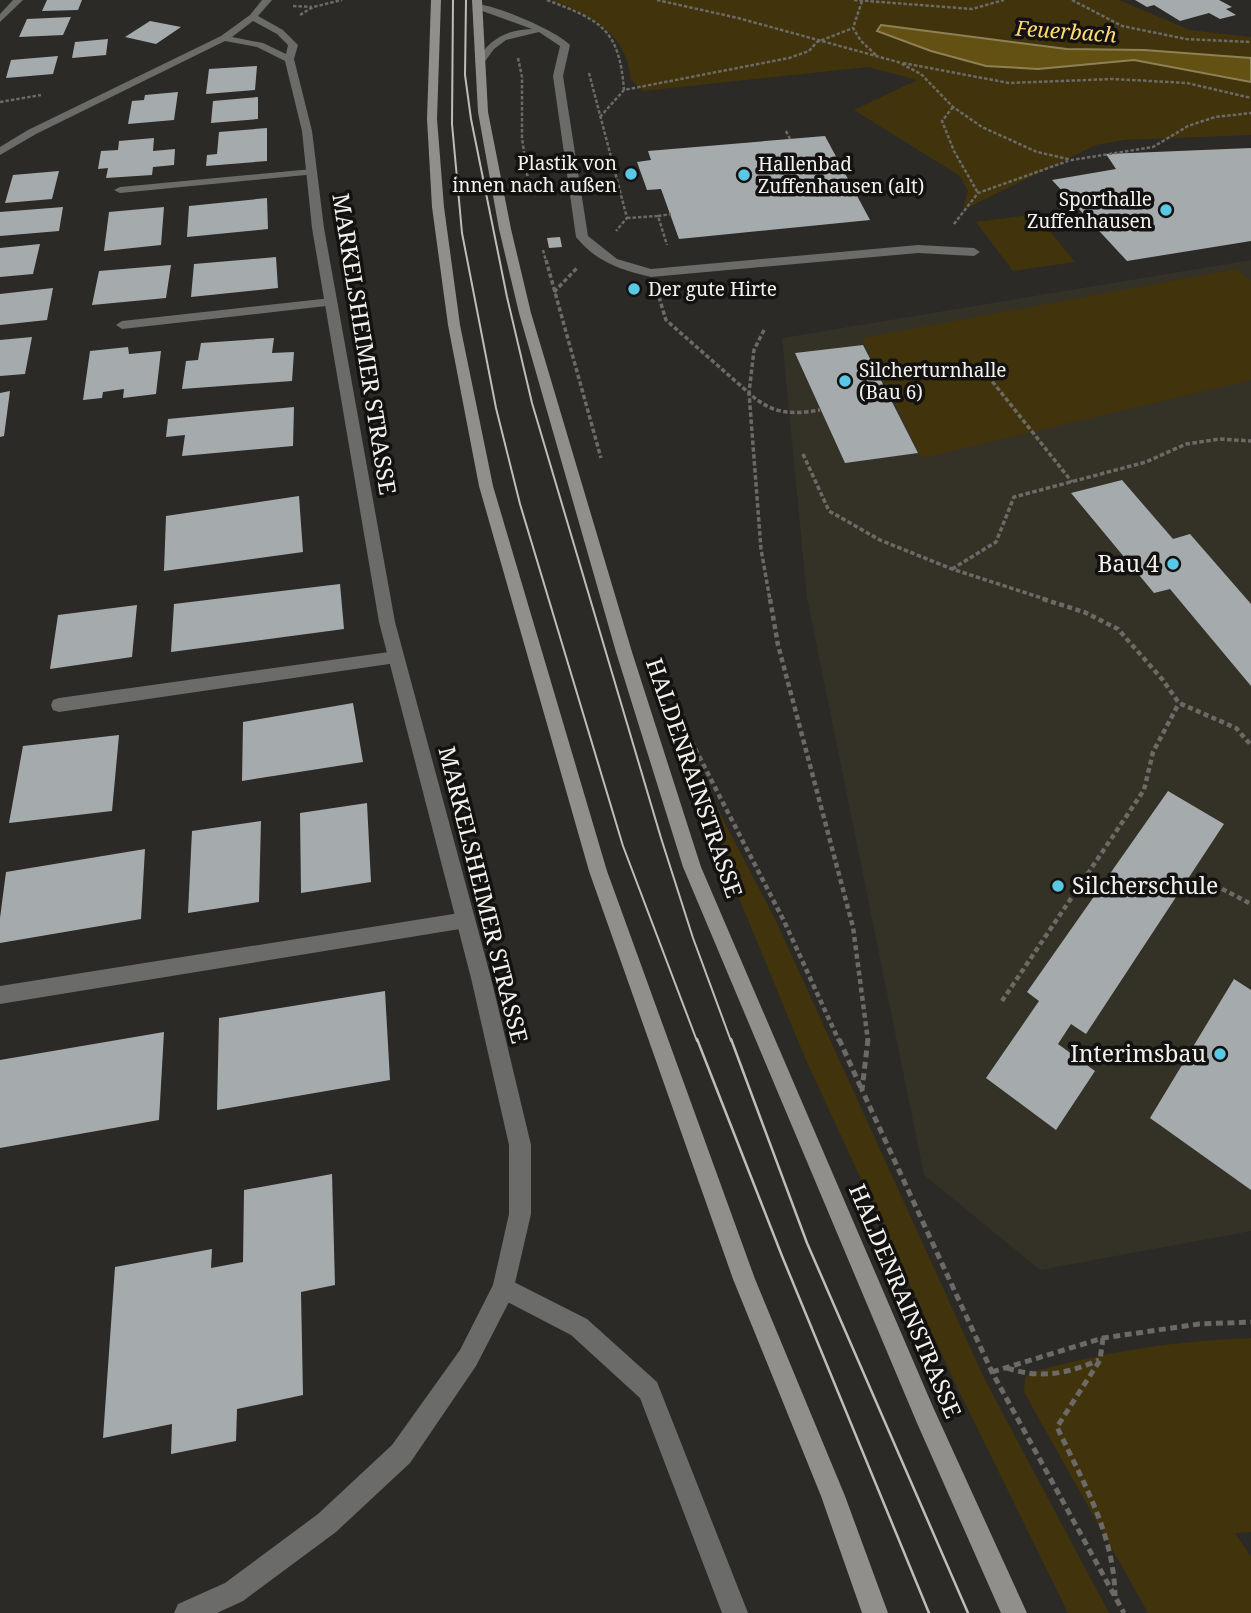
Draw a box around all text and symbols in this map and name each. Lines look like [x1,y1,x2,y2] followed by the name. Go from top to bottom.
[1014,13,1118,49] water label: Feuerbach
[452,150,617,198] place label: Plastik von innen nach außen
[758,151,924,199] place label: Hallenbad Zuffenhausen (alt)
[623,166,639,182] marker: Plastik von innen nach außen
[736,167,752,183] marker: Hallenbad Zuffenhausen (alt)
[1027,186,1152,234] place label: Sporthalle Zuffenhausen
[325,191,405,497] street label: MARKELSHEIMER STRASSE
[1158,202,1174,218] marker: Sporthalle Zuffenhausen
[648,276,777,302] place label: Der gute Hirte
[626,281,642,297] marker: Der gute Hirte
[859,357,1007,405] place label: Silcherturnhalle (Bau 6)
[837,373,853,389] marker: Silcherturnhalle (Bau 6)
[1098,547,1159,579] place label: Bau 4
[1165,556,1181,572] marker: Bau 4
[639,654,751,902] street label: HALDENRAINSTRASSE
[432,743,536,1047] street label: MARKELSHEIMER STRASSE
[1072,869,1218,901] place label: Silcherschule
[1050,878,1066,894] marker: Silcherschule
[1070,1037,1206,1069] place label: Interimsbau
[1212,1046,1228,1062] marker: Interimsbau
[842,1179,970,1423] street label: HALDENRAINSTRASSE

